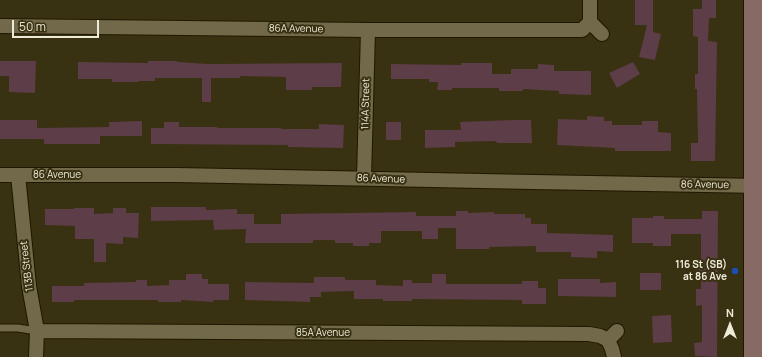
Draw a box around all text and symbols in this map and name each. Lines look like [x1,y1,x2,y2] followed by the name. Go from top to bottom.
[14,12,101,38] scale bar
[19,18,46,35] text: 50 m
[269,23,323,35] street label: 86A Avenue
[360,78,372,130] street label: 114A Street
[33,169,81,181] street label: 86 Avenue
[357,172,405,186] street label: 86 Avenue
[681,179,729,191] street label: 86 Avenue
[18,240,36,292] street label: 113B Street
[675,259,727,282] place label: 116 St (SB) at 86 Ave
[730,266,740,276] marker: 116 St (SB) at 86 Ave
[710,305,750,345] north arrow
[726,305,734,320] text: N
[296,327,350,339] street label: 85A Avenue

